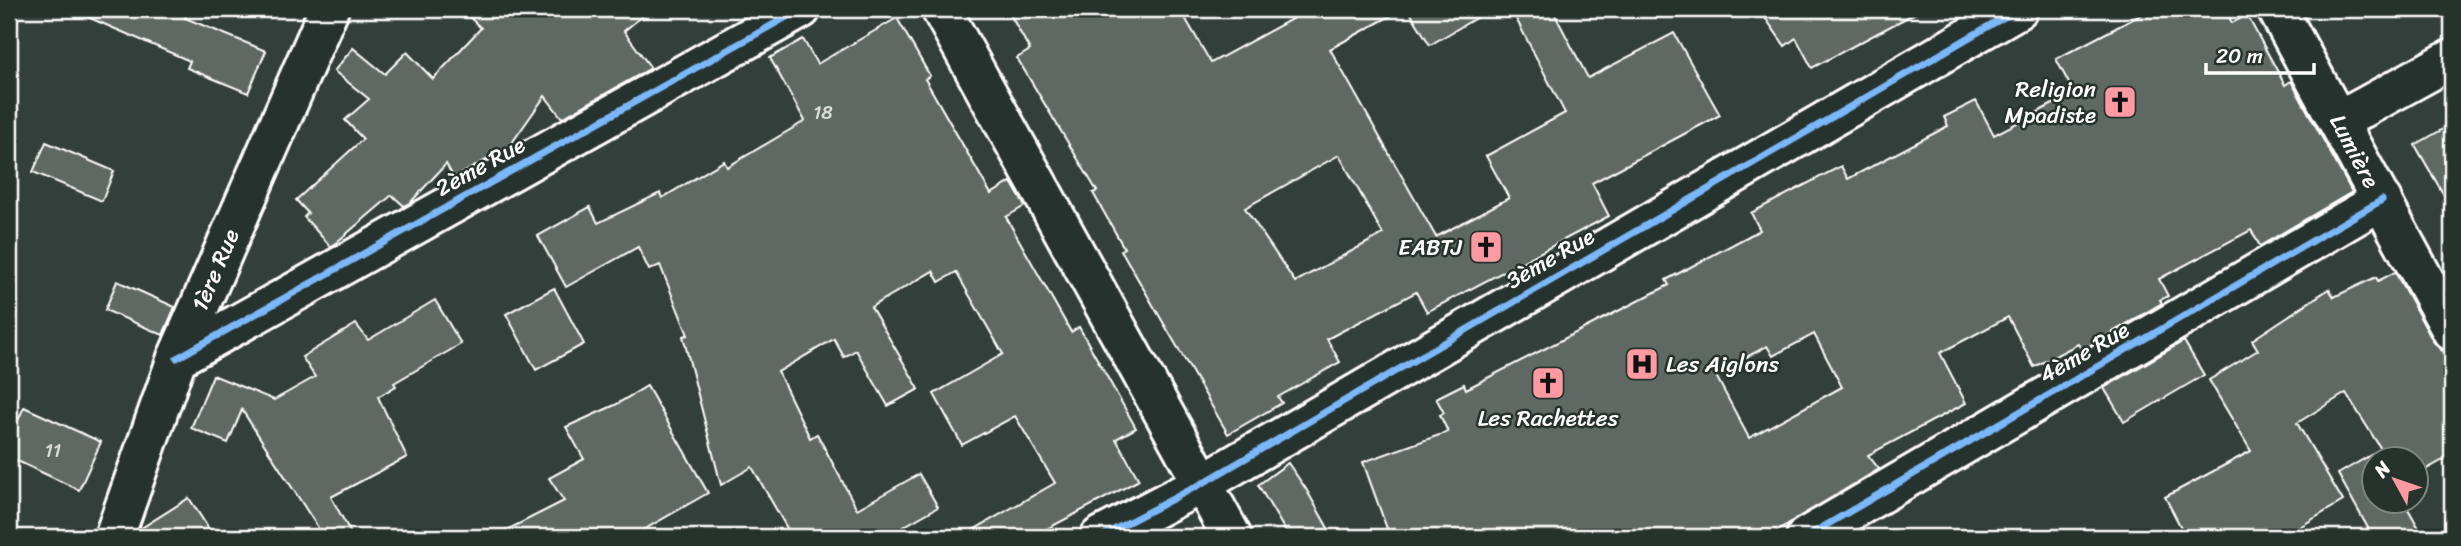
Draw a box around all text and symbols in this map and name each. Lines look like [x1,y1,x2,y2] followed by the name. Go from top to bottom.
[2206,32,2314,76] scale bar
[2216,37,2263,75] text: 20 m
[2005,69,2097,136] place label: Religion Mpadiste
[2101,83,2139,121] church icon: Religion Mpadiste
[813,96,833,129] house number: 18
[2318,107,2391,196] street label: Lumière
[427,125,533,208] street label: 2ème Rue
[1498,216,1603,301] street label: 3ème Rue
[180,222,251,318] street label: 1ère Rue
[1398,227,1462,268] place label: EABTJ
[1467,228,1505,266] church icon: EABTJ
[2031,310,2137,395] street label: 4ème Rue
[1666,344,1779,385] place label: Les Aiglons
[1623,345,1661,383] hospital icon: Les Aiglons
[1529,364,1567,402] church icon: Les Rachettes
[1478,398,1619,439] place label: Les Rachettes
[45,434,61,467] house number: 11
[2360,444,2430,514] north arrow
[2365,453,2400,486] text: N

